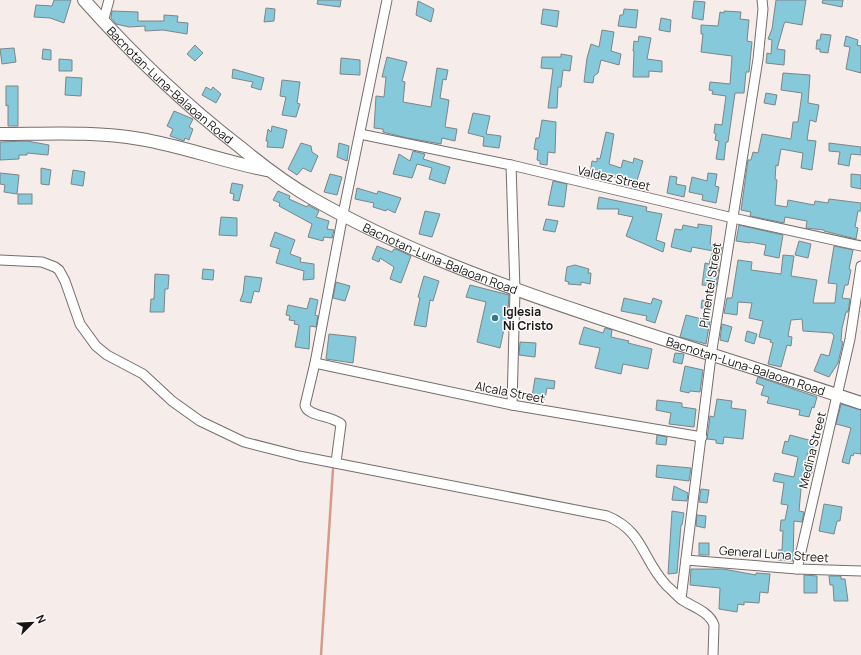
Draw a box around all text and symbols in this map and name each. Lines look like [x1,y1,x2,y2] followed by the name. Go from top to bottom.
[103,22,237,147] street label: Bacnotan-Luna-Balaoan Road
[576,161,652,195] street label: Valdez Street
[360,218,520,298] street label: Bacnotan-Luna-Balaoan Road
[695,241,725,329] street label: Pimentel Street
[503,303,553,334] place label: Iglesia Ni Cristo
[490,313,500,323] marker: Iglesia Ni Cristo
[664,332,828,399] street label: Bacnotan-Luna-Balaoan Road
[474,377,547,407] street label: Alcala Street
[794,410,830,490] street label: Medina Street
[719,542,830,566] street label: General Luna Street
[12,603,52,643] north arrow
[33,612,50,625] text: N

